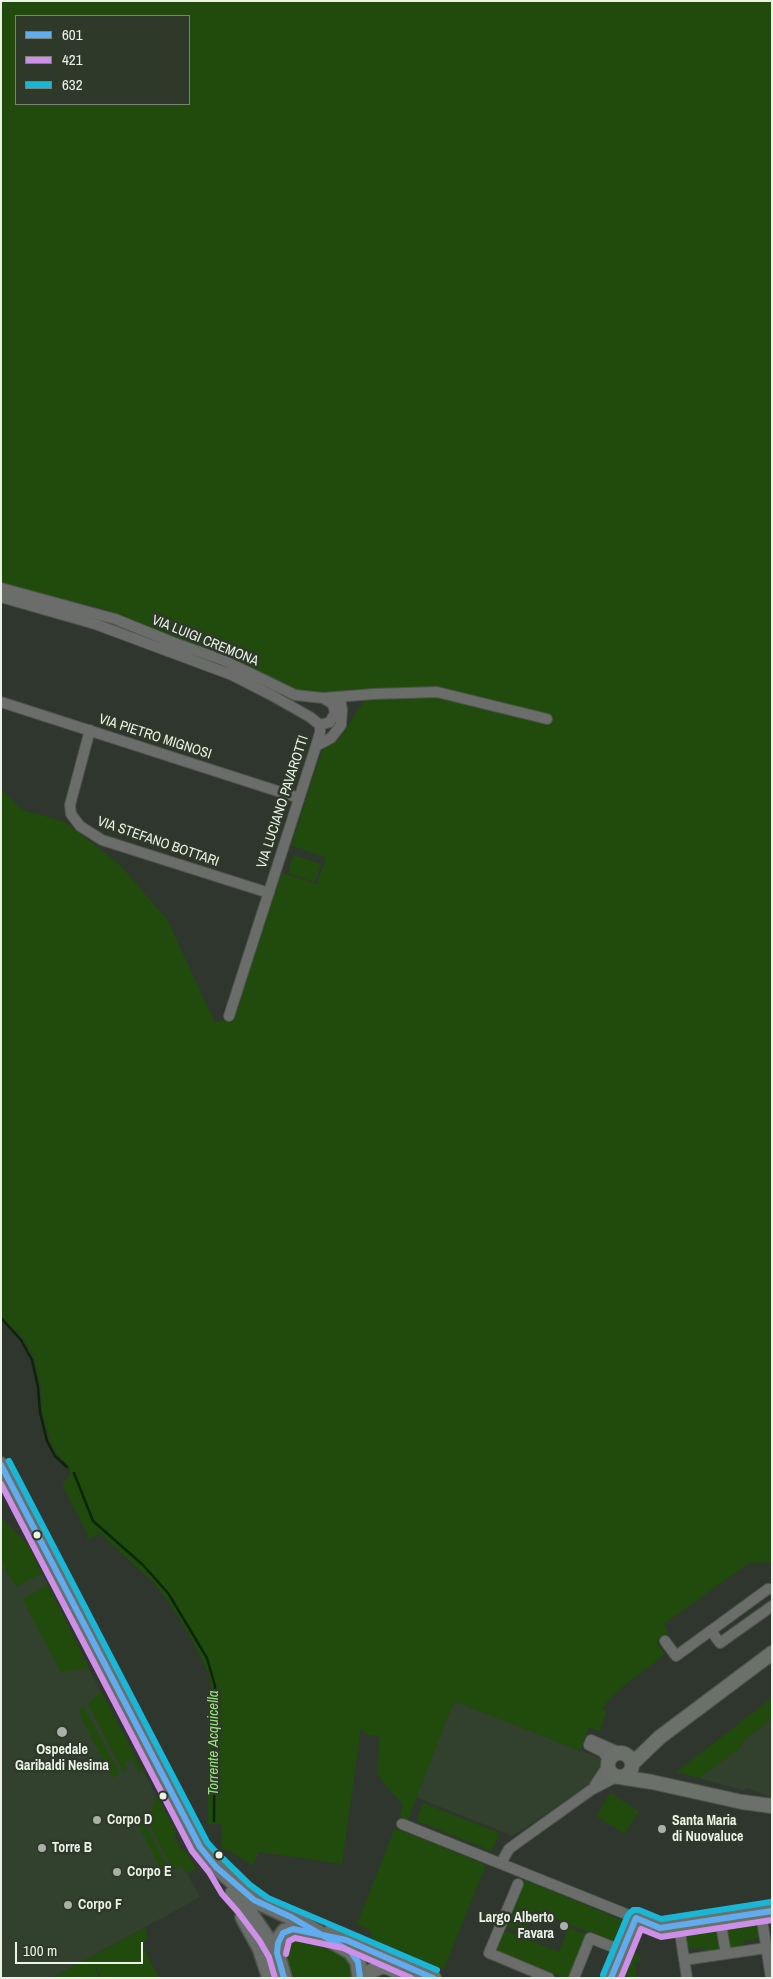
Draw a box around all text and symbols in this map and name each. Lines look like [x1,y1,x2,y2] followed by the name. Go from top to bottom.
[15,15,190,105] legend
[62,24,83,45] text: 601
[62,49,83,70] text: 421
[62,74,83,95] text: 632
[149,612,261,670] street label: VIA LUIGI CREMONA
[97,711,213,763] street label: VIA PIETRO MIGNOSI
[254,734,312,870] street label: VIA LUCIANO PAVAROTTI
[95,813,221,871] street label: VIA STEFANO BOTTARI
[32,1530,42,1540] unlabelled marker
[205,1691,223,1795] water label: Torrente Acquicella
[55,1725,69,1739] marker: Ospedale Garibaldi Nesima
[15,1742,109,1774] place label: Ospedale Garibaldi Nesima
[158,1791,168,1801] unlabelled marker
[107,1812,152,1828] place label: Corpo D
[672,1813,743,1845] place label: Santa Maria di Nuovaluce
[91,1814,103,1826] marker: Corpo D
[656,1823,668,1835] marker: Santa Maria di Nuovaluce
[52,1840,92,1856] place label: Torre B
[36,1842,48,1854] marker: Torre B
[214,1850,224,1860] unlabelled marker
[127,1864,172,1880] place label: Corpo E
[111,1866,123,1878] marker: Corpo E
[78,1897,122,1913] place label: Corpo F
[62,1899,74,1911] marker: Corpo F
[479,1910,554,1942] place label: Largo Alberto Favara
[558,1920,570,1932] marker: Largo Alberto Favara
[18,1932,145,1964] scale bar
[23,1940,57,1961] text: 100 m

